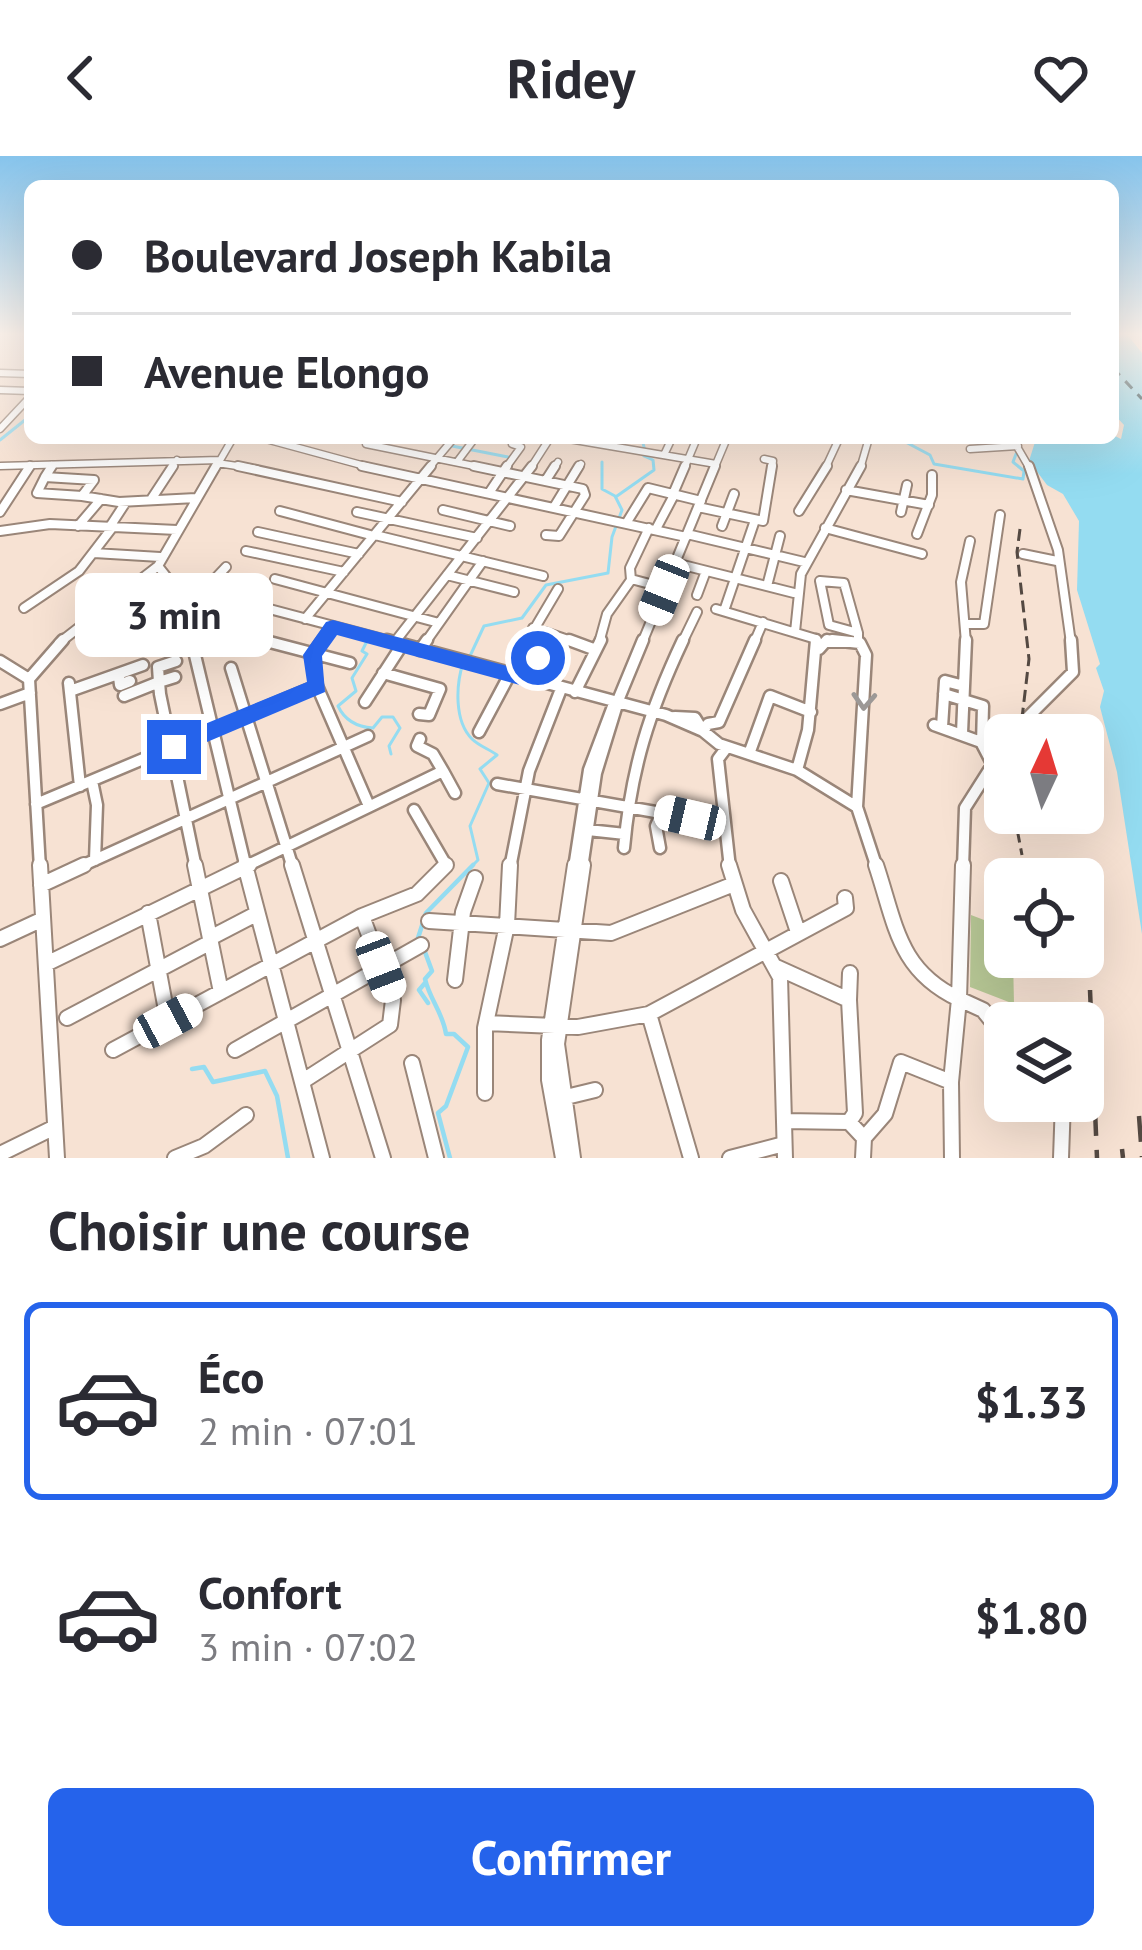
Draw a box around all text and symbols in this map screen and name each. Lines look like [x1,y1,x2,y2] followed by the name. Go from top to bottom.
[507,43,635,113] text: Ridey
[48,45,114,111] icon: back
[1028,45,1094,111] icon: heart
[144,226,612,284] text: Boulevard Joseph Kabila
[144,342,429,400] text: Avenue Elongo
[634,550,694,630] car
[75,573,273,657] callout: 3 min
[126,589,222,640] text: 3 min
[511,631,565,685] route start
[851,692,877,711] one-way arrow
[984,714,1104,834] north arrow
[984,714,1104,1122] map controls
[147,720,201,774] route end
[651,792,729,844] car
[984,858,1104,978] button: locate
[351,927,411,1007] car
[128,988,208,1054] car
[984,1002,1104,1122] button: layers
[48,1195,470,1265] text: Choisir une course
[54,1347,162,1455] icon: car
[198,1347,264,1405] text: Éco
[975,1372,1088,1430] text: $1.33
[198,1405,418,1456] text: 2 min · 07:01
[54,1563,162,1671] icon: car
[198,1563,341,1621] text: Confort
[975,1588,1088,1646] text: $1.80
[198,1621,418,1672] text: 3 min · 07:02
[48,1788,1094,1926] button: Confirmer

